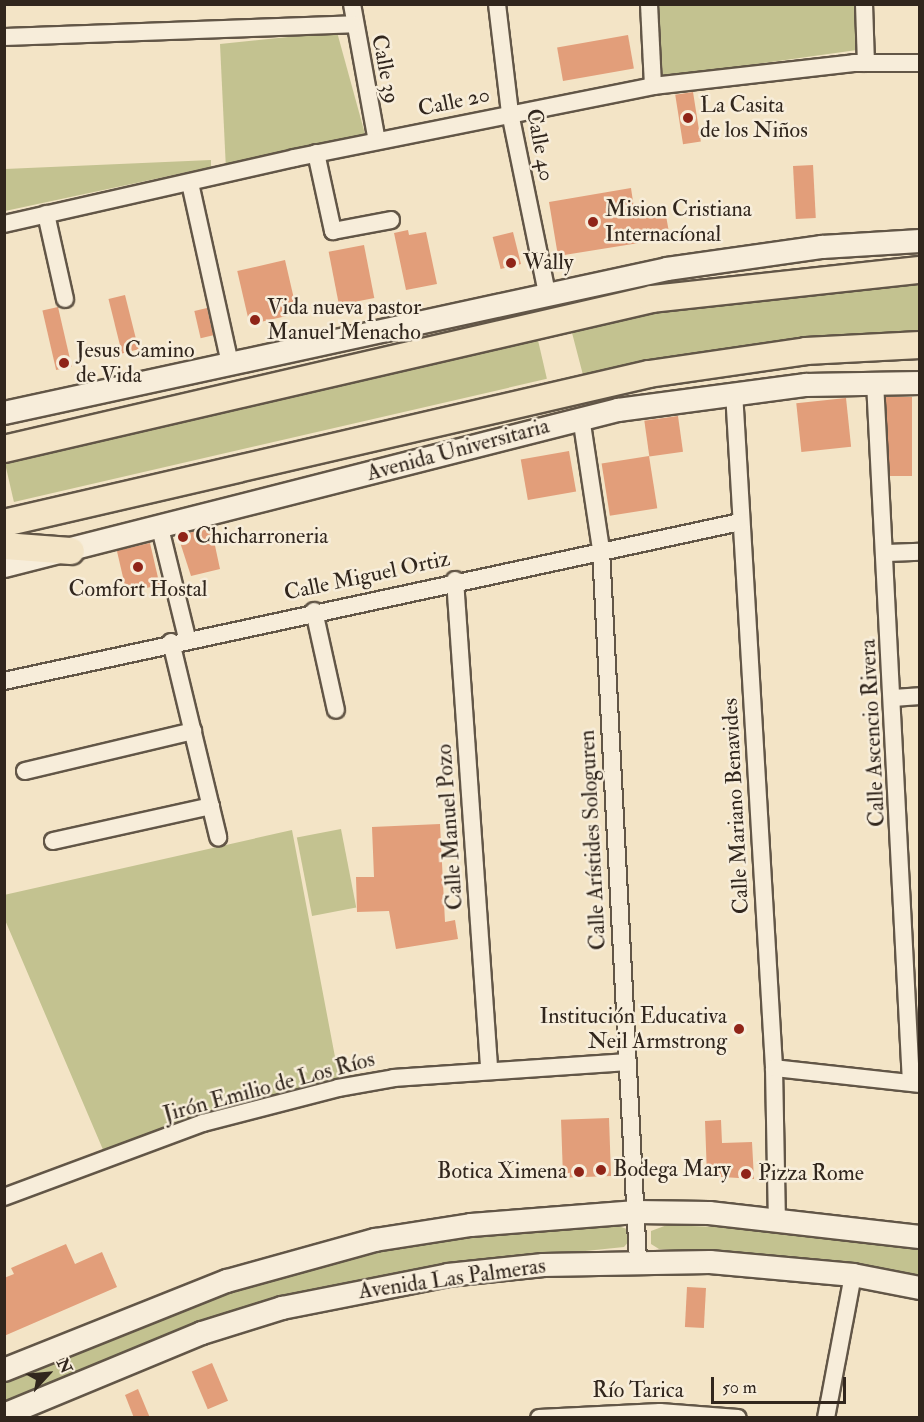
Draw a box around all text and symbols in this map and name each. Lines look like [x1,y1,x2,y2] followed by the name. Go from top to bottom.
[365,32,405,106] street label: Calle 39
[416,82,492,122] street label: Calle 20
[700,92,808,144] place label: La Casita de los Niños
[520,107,560,183] street label: Calle 40
[681,111,695,125] marker: La Casita de los Niños
[605,196,752,248] place label: Mision Cristiana Internacíonal
[586,215,600,229] marker: Mision Cristiana Internacíonal
[523,250,573,276] place label: Wally
[504,256,518,270] marker: Wally
[267,294,421,346] place label: Vida nueva pastor Manuel Menacho
[248,313,262,327] marker: Vida nueva pastor Manuel Menacho
[76,337,195,388] place label: Jesus Camino de Vida
[57,356,71,370] marker: Jesus Camino de Vida
[364,413,552,487] street label: Avenida Universitaria
[195,524,328,550] place label: Chicharroneria
[176,530,190,544] marker: Chicharroneria
[282,546,452,606] street label: Calle Miguel Ortiz
[131,560,145,574] marker: Comfort Hostal
[68,577,208,603] place label: Comfort Hostal
[855,638,891,828] street label: Calle Ascencio Rivera
[717,697,755,915] street label: Calle Mariano Benavides
[574,729,612,951] street label: Calle Arístides Sologuren
[431,743,469,911] street label: Calle Manuel Pozo
[539,1003,727,1054] place label: Institución Educativa Neil Armstrong
[732,1022,746,1036] marker: Institución Educativa Neil Armstrong
[160,1046,378,1128] street label: Jirón Emilio de Los Ríos
[613,1157,731,1183] place label: Bodega Mary
[437,1159,567,1185] place label: Botica Ximena
[758,1161,864,1187] place label: Pizza Rome
[594,1163,608,1177] marker: Bodega Mary
[572,1165,586,1179] marker: Botica Ximena
[739,1167,753,1181] marker: Pizza Rome
[357,1253,547,1305] street label: Avenida Las Palmeras
[18,1344,78,1404] north arrow
[52,1355,76,1377] text: N
[714,1365,849,1403] scale bar
[722,1376,757,1399] text: 50 m
[592,1378,684,1404] street label: Río Tarica

